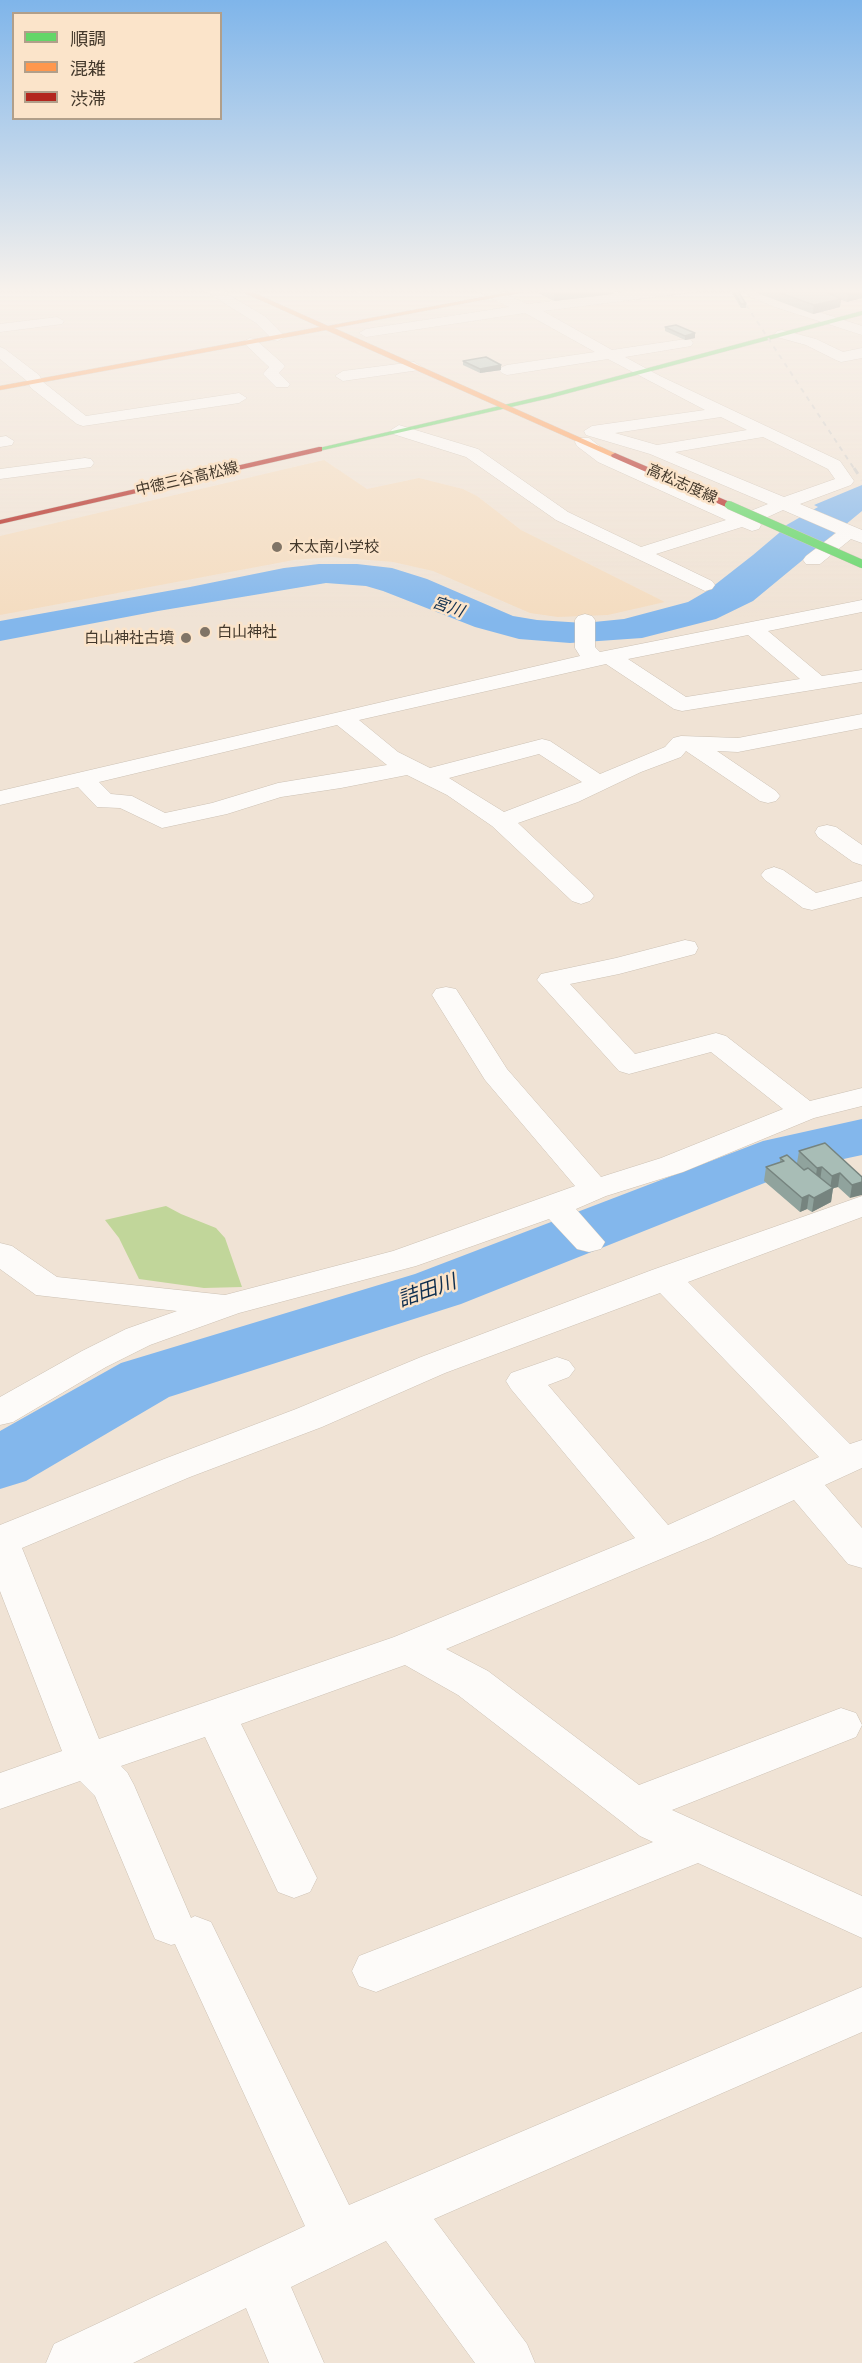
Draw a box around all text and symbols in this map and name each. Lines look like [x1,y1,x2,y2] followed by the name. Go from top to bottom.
[12,12,222,120] legend
[70,29,106,49] text: 順調
[70,59,106,79] text: 混雑
[70,89,106,109] text: 渋滞
[134,458,240,500] street label: 中徳三谷高松線
[644,461,720,507] street label: 高松志度線
[289,538,379,556] place label: 木太南小学校
[270,540,284,554] marker: 木太南小学校
[430,593,466,621] water label: 宮川
[217,623,277,641] place label: 白山神社
[198,625,212,639] marker: 白山神社
[84,629,174,647] place label: 白山神社古墳
[179,631,193,645] marker: 白山神社古墳
[395,1270,459,1312] water label: 詰田川

